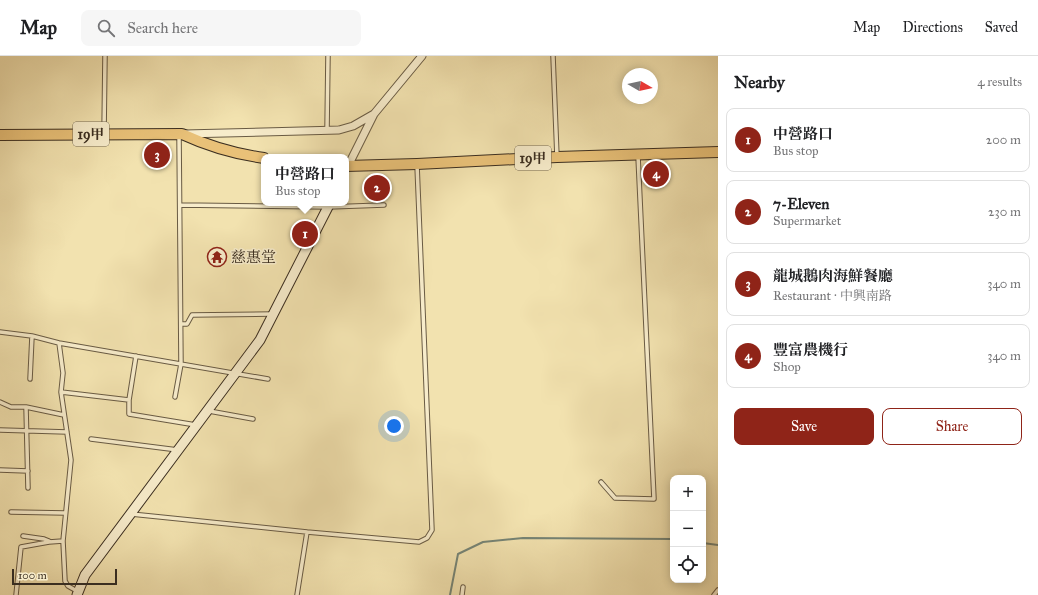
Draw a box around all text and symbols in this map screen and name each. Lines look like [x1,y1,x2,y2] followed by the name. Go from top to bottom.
[81,10,361,46] search box
[20,16,57,39] text: Map
[95,17,117,39] icon: search
[127,19,198,37] text: Search here
[853,19,880,36] text: Map
[902,19,963,36] text: Directions
[985,19,1018,36] text: Saved
[622,68,658,104] north arrow
[734,72,785,93] text: Nearby
[977,74,1022,90] text: 4 results
[73,122,109,146] road number: 19甲
[773,125,833,143] text: 中營路口
[745,132,751,148] text: 1
[986,132,1021,148] text: 200 m
[144,140,170,170] pin: 3
[773,143,819,159] text: Bus stop
[515,146,551,170] road number: 19甲
[261,154,349,206] popup
[643,159,669,189] pin: 4
[275,165,335,183] text: 中營路口
[364,173,390,203] pin: 2
[275,183,321,199] text: Bus stop
[773,195,829,213] text: 7-Eleven
[745,204,751,220] text: 2
[988,204,1021,220] text: 230 m
[773,213,841,229] text: Supermarket
[292,219,318,249] pin: 1
[206,246,228,268] temple icon: 慈惠堂
[231,248,276,266] place label: 慈惠堂
[773,267,893,285] text: 龍城鵝肉海鮮餐廳
[745,276,751,292] text: 3
[987,276,1021,292] text: 340 m
[773,288,892,304] text: Restaurant · 中興南路
[773,341,848,359] text: 豐富農機行
[744,348,752,364] text: 4
[987,348,1021,364] text: 340 m
[773,359,801,375] text: Shop
[734,408,874,445] button: Save
[882,408,1022,445] button: Share
[384,416,404,436] your location
[670,475,706,583] map controls
[670,475,706,511] button: +
[670,511,706,547] button: −
[670,547,706,583] button: locate
[12,567,117,586] scale bar
[18,569,47,582] text: 100 m

